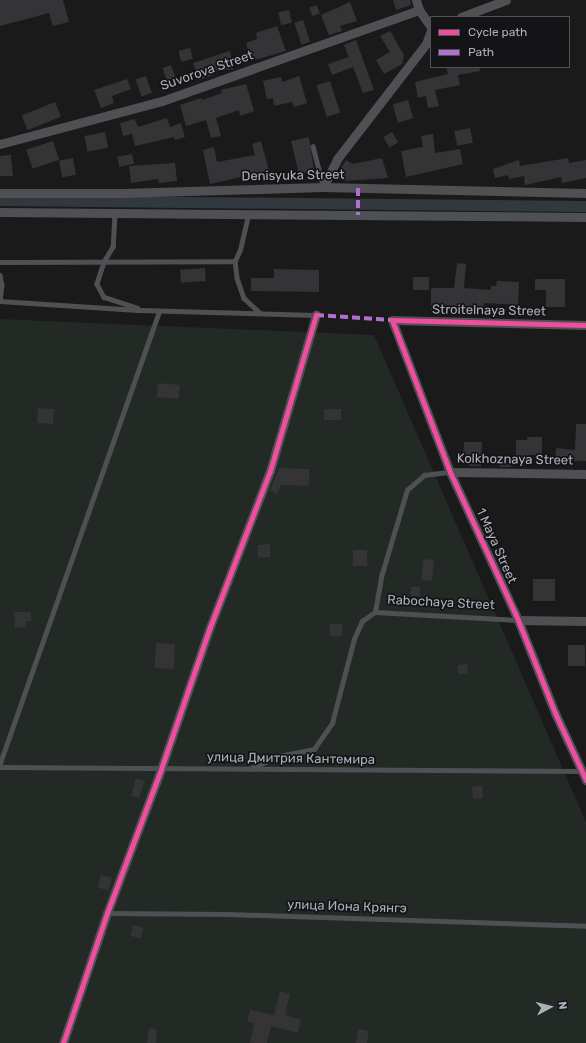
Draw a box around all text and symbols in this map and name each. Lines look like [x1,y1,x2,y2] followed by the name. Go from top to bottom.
[430,16,570,68] legend
[468,25,527,39] text: Cycle path
[468,45,494,59] text: Path
[158,48,256,94] street label: Suvorova Street
[241,167,345,185] street label: Denisyuka Street
[432,302,546,320] street label: Stroitelnaya Street
[457,451,573,469] street label: Kolkhoznaya Street
[472,506,520,586] street label: 1 Maya Street
[387,592,495,614] street label: Rabochaya Street
[207,750,375,768] street label: улица Дмитрия Кантемира
[287,897,407,917] street label: улица Иона Крянгэ
[530,987,570,1027] north arrow
[555,1001,569,1010] text: N

